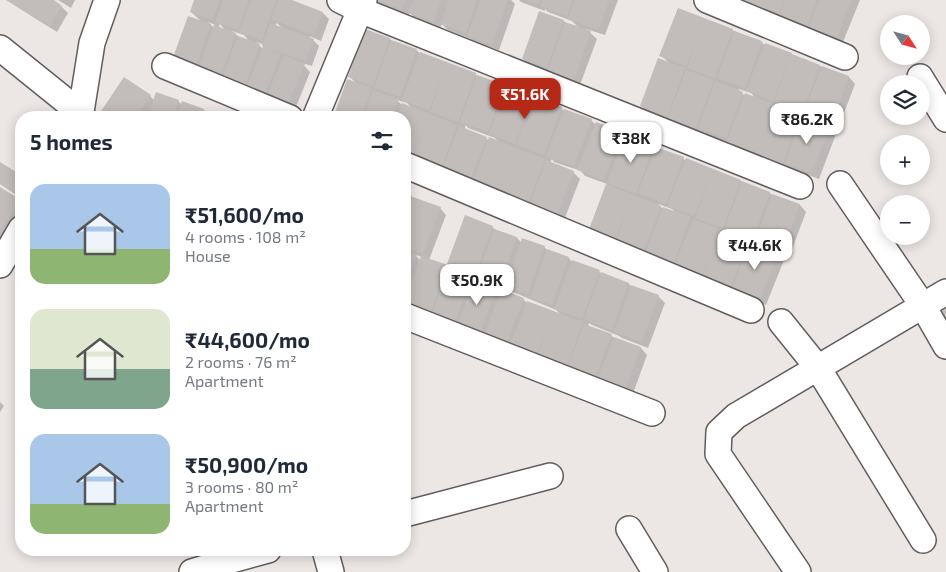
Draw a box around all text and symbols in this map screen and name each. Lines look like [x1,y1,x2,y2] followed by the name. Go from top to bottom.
[880,15,930,65] north arrow
[880,15,930,245] map controls
[880,75,930,125] button: layers
[484,78,566,120] pin: ₹51.6K
[501,84,549,103] text: ₹51.6K
[766,102,848,145] pin: ₹86.2K
[781,109,833,128] text: ₹86.2K
[601,121,661,164] pin: ₹38K
[368,127,396,155] icon: filters
[612,128,650,147] text: ₹38K
[30,129,113,154] text: 5 homes
[880,135,930,185] button: +
[880,195,930,245] button: −
[185,202,304,227] text: ₹51,600/mo
[70,204,130,264] icon: home
[185,227,306,246] text: 4 rooms · 108 m²
[714,228,796,271] pin: ₹44.6K
[728,235,782,254] text: ₹44.6K
[185,246,231,265] text: House
[436,264,518,306] pin: ₹50.9K
[451,270,503,289] text: ₹50.9K
[185,327,310,352] text: ₹44,600/mo
[70,329,130,389] icon: home
[185,352,297,371] text: 2 rooms · 76 m²
[185,371,264,390] text: Apartment
[185,452,308,477] text: ₹50,900/mo
[70,454,130,514] icon: home
[185,477,298,496] text: 3 rooms · 80 m²
[185,496,264,515] text: Apartment

